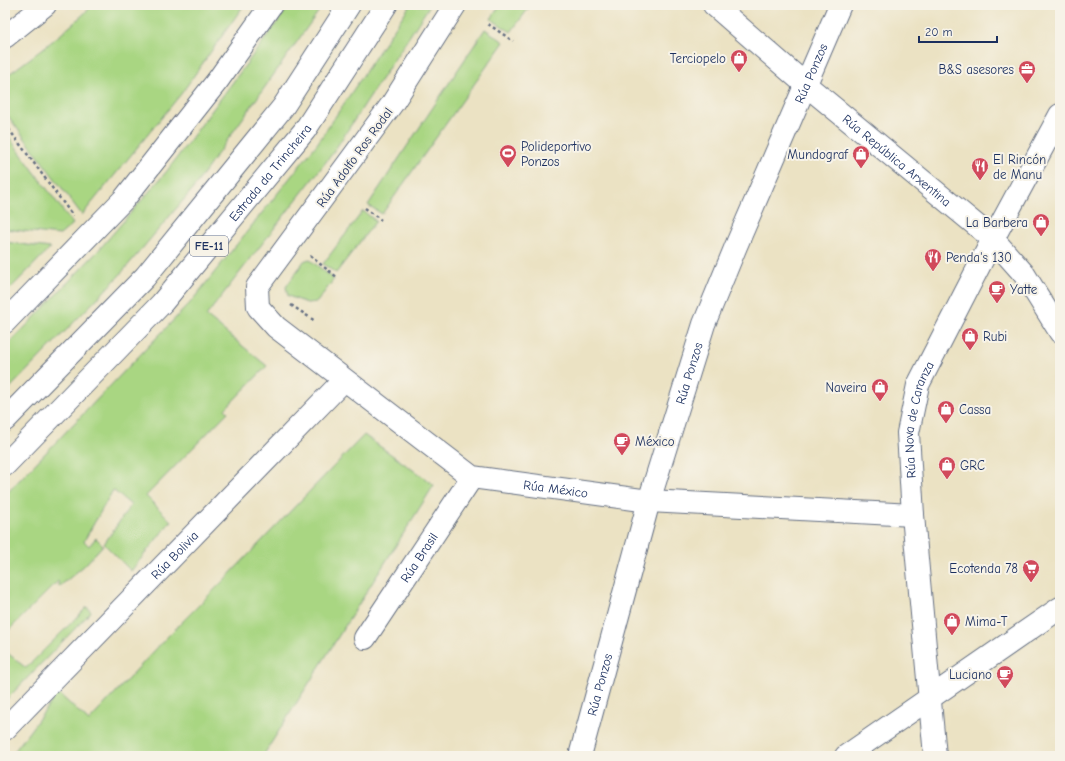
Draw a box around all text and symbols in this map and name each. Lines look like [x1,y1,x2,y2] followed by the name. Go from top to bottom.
[919,18,997,44] scale bar
[925,25,953,39] text: 20 m
[791,41,831,106] street label: Rúa Ponzos
[729,48,749,73] shop icon: Terciopelo
[670,51,726,66] place label: Terciopelo
[1017,59,1037,84] office icon: B&S asesores
[938,62,1014,77] place label: B&S asesores
[313,105,396,210] street label: Rúa Adolfo Ros Rodal
[839,111,954,210] street label: Rúa República Arxentina
[226,122,315,224] street label: Estrada da Trincheira
[521,139,592,169] place label: Polideportivo Ponzos
[498,143,518,168] sports icon: Polideportivo Ponzos
[851,144,871,169] shop icon: Mundograf
[787,147,849,162] place label: Mundograf
[993,152,1046,182] place label: El Rincón de Manu
[970,156,990,181] restaurant icon: El Rincón de Manu
[1031,212,1051,237] shop icon: La Barbera
[966,215,1028,230] place label: La Barbera
[190,236,228,256] road number: FE-11
[923,247,943,272] restaurant icon: Penda's 130
[946,250,1012,265] place label: Penda's 130
[987,279,1007,304] cafe icon: Yatte
[1010,282,1038,297] place label: Yatte
[960,326,980,351] shop icon: Rubi
[983,329,1007,344] place label: Rubi
[673,341,706,406] street label: Rúa Ponzos
[901,359,937,479] street label: Rúa Nova de Caranza
[870,377,890,402] shop icon: Naveira
[825,380,867,395] place label: Naveira
[936,399,956,424] shop icon: Cassa
[959,402,991,417] place label: Cassa
[612,431,632,456] cafe icon: México
[635,434,675,449] place label: México
[937,455,957,480] shop icon: GRC
[960,458,985,473] place label: GRC
[522,477,589,501] street label: Rúa México
[148,528,201,582] street label: Rúa Bolivia
[397,530,441,585] street label: Rúa Brasil
[1021,558,1041,583] supermarket icon: Ecotenda 78
[949,561,1018,576] place label: Ecotenda 78
[942,611,962,636] shop icon: Mima-T
[965,614,1008,629] place label: Mima-T
[584,652,615,717] street label: Rúa Ponzos
[995,664,1015,689] cafe icon: Luciano
[949,667,992,682] place label: Luciano

